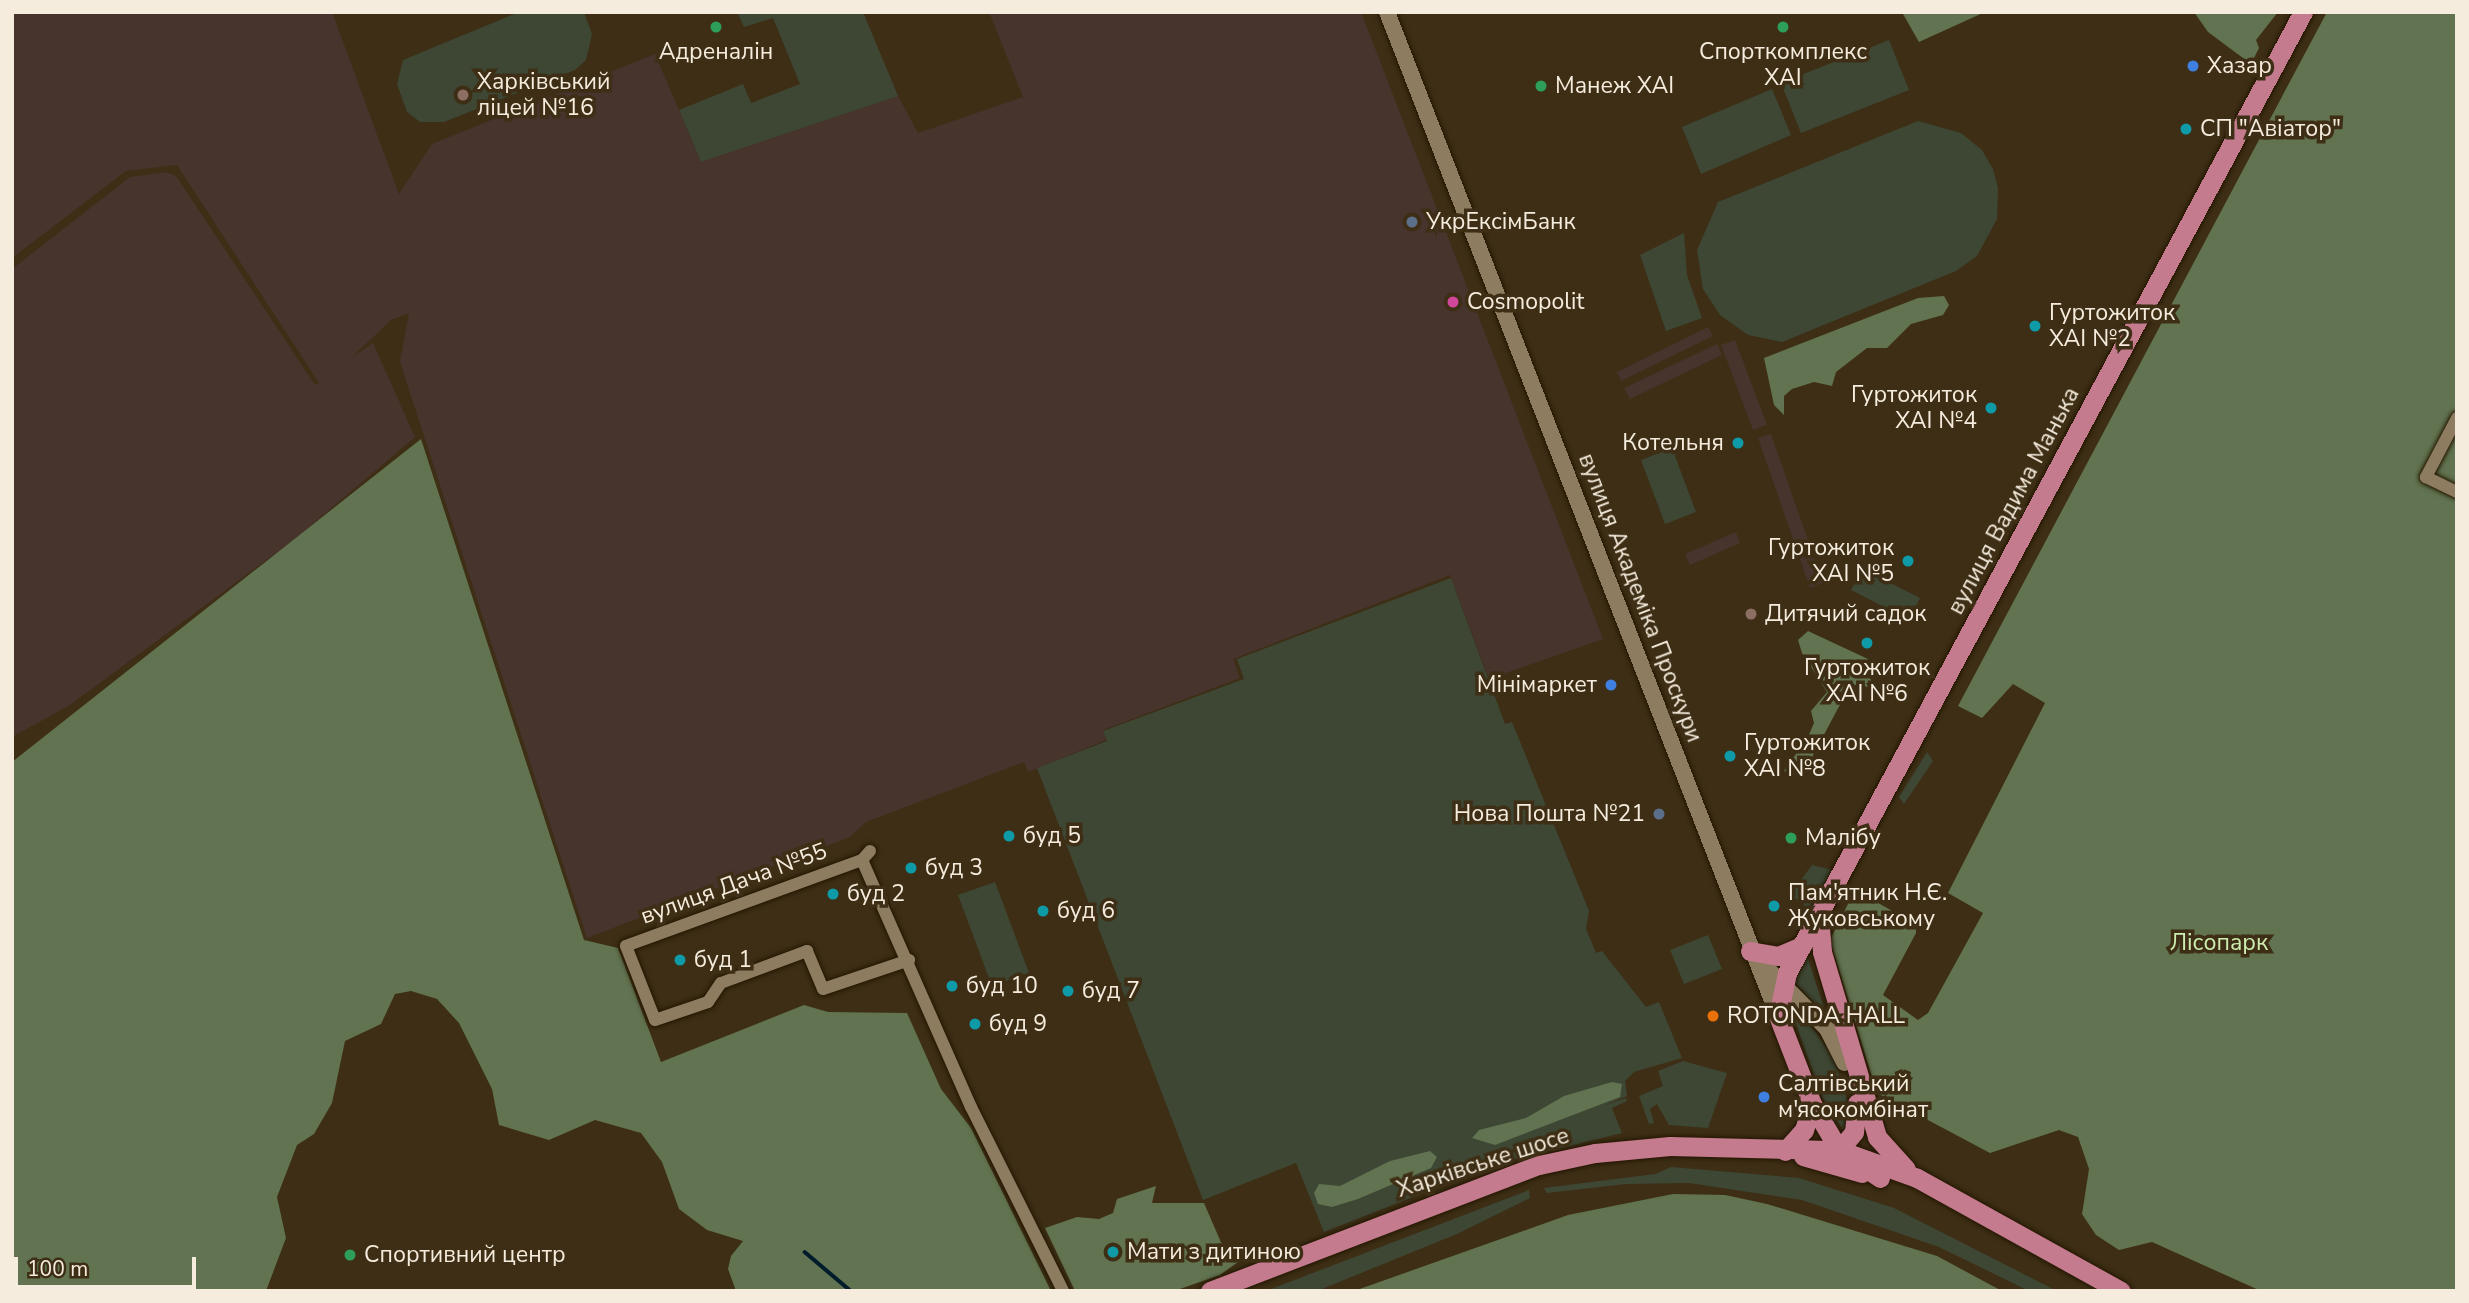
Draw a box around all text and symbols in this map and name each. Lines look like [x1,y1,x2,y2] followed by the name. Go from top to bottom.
[708,19,724,35] marker: Адреналін
[1775,19,1791,35] marker: Спорткомплекс ХАІ
[659,38,773,66] place label: Адреналін
[1699,38,1867,92] place label: Спорткомплекс ХАІ
[2207,52,2272,80] place label: Хазар
[2185,58,2201,74] marker: Хазар
[477,68,610,122] place label: Харківський ліцей №16
[1555,72,1674,100] place label: Манеж ХАІ
[1533,78,1549,94] marker: Манеж ХАІ
[455,87,471,103] marker: Харківський ліцей №16
[2200,115,2341,143] place label: СП "Авіатор"
[2178,121,2194,137] marker: СП "Авіатор"
[1426,208,1576,236] place label: УкрЕксімБанк
[1404,214,1420,230] marker: УкрЕксімБанк
[1467,288,1584,316] place label: Cosmopolit
[1445,294,1461,310] marker: Cosmopolit
[2049,299,2175,353] place label: Гуртожиток ХАІ №2
[2027,318,2043,334] marker: Гуртожиток ХАІ №2
[1851,381,1977,435] place label: Гуртожиток ХАІ №4
[1942,383,2086,619] street label: вулиця Вадима Манька
[1983,400,1999,416] marker: Гуртожиток ХАІ №4
[1622,429,1724,457] place label: Котельня
[1730,435,1746,451] marker: Котельня
[1572,450,1708,746] street label: вулиця Академіка Проскури
[1768,534,1894,588] place label: Гуртожиток ХАІ №5
[1900,553,1916,569] marker: Гуртожиток ХАІ №5
[1765,600,1926,628] place label: Дитячий садок
[1743,606,1759,622] marker: Дитячий садок
[1859,635,1875,651] marker: Гуртожиток ХАІ №6
[1804,654,1930,708] place label: Гуртожиток ХАІ №6
[1477,671,1597,699] place label: Мінімаркет
[1603,677,1619,693] marker: Мінімаркет
[1744,729,1870,783] place label: Гуртожиток ХАІ №8
[1722,748,1738,764] marker: Гуртожиток ХАІ №8
[1454,800,1645,828] place label: Нова Пошта №21
[1651,806,1667,822] marker: Нова Пошта №21
[1023,822,1081,850] place label: буд 5
[1805,824,1881,852] place label: Малібу
[1001,828,1017,844] marker: буд 5
[1783,830,1799,846] marker: Малібу
[637,837,831,931] street label: вулиця Дача №55
[925,854,983,882] place label: буд 3
[903,860,919,876] marker: буд 3
[1788,879,1947,933] place label: Пам'ятник Н.Є. Жуковському
[847,880,905,908] place label: буд 2
[825,886,841,902] marker: буд 2
[1057,897,1115,925] place label: буд 6
[1766,898,1782,914] marker: Пам'ятник Н.Є. Жуковському
[1035,903,1051,919] marker: буд 6
[2170,929,2268,957] park label: Лісопарк
[694,946,752,974] place label: буд 1
[672,952,688,968] marker: буд 1
[966,972,1038,1000] place label: буд 10
[1082,977,1140,1005] place label: буд 7
[944,978,960,994] marker: буд 10
[1060,983,1076,999] marker: буд 7
[1727,1002,1905,1030] place label: ROTONDA HALL
[1705,1008,1721,1024] marker: ROTONDA HALL
[989,1010,1047,1038] place label: буд 9
[967,1016,983,1032] marker: буд 9
[1778,1070,1928,1124] place label: Салтівський м'ясокомбінат
[1756,1089,1772,1105] marker: Салтівський м'ясокомбінат
[1393,1122,1573,1204] street label: Харківське шосе
[1127,1238,1301,1266] place label: Мати з дитиною
[364,1241,566,1269] place label: Спортивний центр
[18,1244,200,1288] scale bar
[1105,1244,1121,1260] marker: Мати з дитиною
[342,1247,358,1263] marker: Спортивний центр
[27,1255,88,1283] text: 100 m

